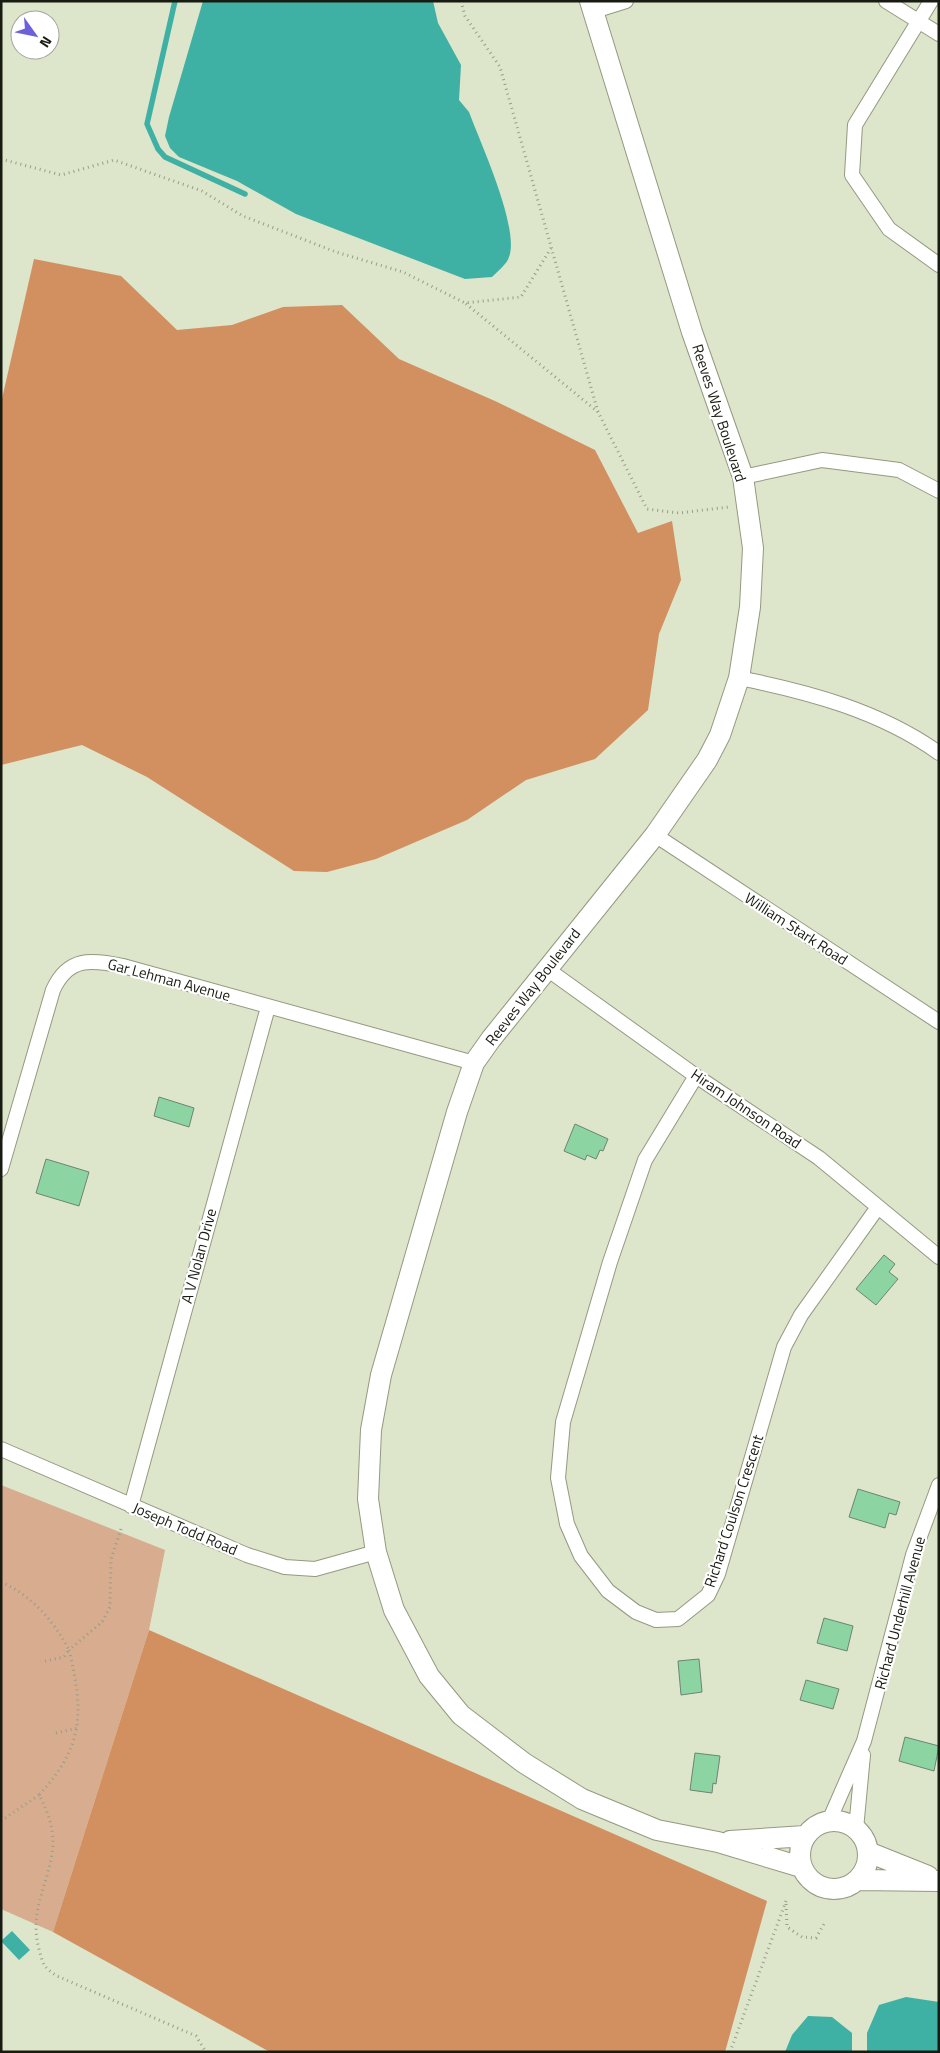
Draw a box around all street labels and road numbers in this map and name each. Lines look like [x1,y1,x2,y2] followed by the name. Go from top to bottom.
[686,341,753,485] street label: Reeves Way Boulevard
[740,887,852,971] street label: William Stark Road
[479,923,586,1050] street label: Reeves Way Boulevard
[105,952,233,1007] street label: Gar Lehman Avenue
[686,1063,806,1154] street label: Hiram Johnson Road
[175,1206,222,1306] street label: A V Nolan Drive
[698,1431,769,1590] street label: Richard Coulson Crescent
[129,1496,241,1561] street label: Joseph Todd Road
[868,1534,931,1692] street label: Richard Underhill Avenue

